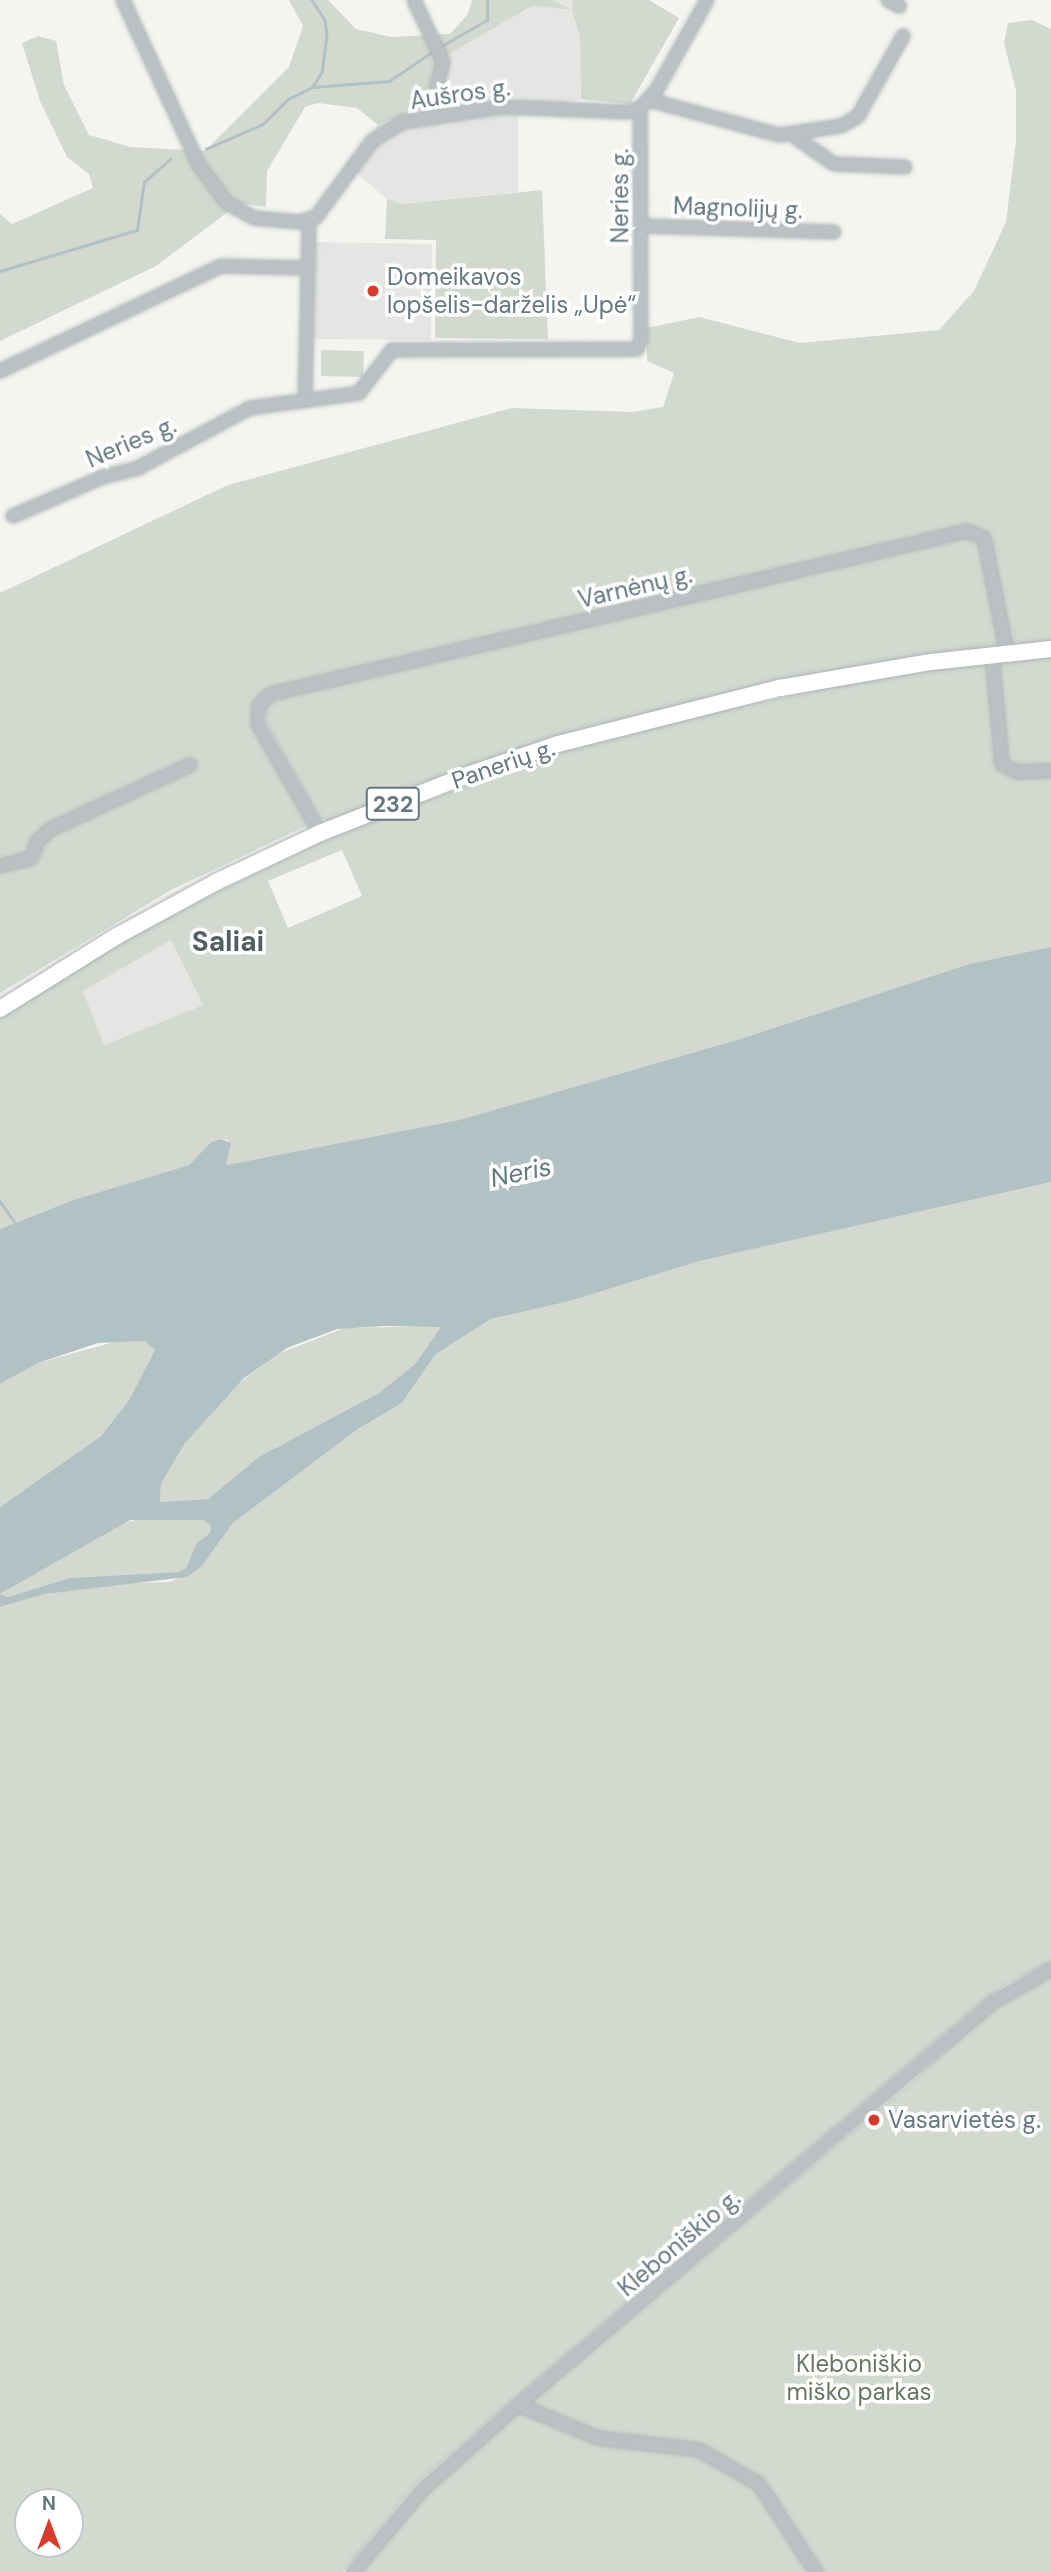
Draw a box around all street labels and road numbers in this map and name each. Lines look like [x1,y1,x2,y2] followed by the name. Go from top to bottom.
[408,73,512,115] street label: Aušros g.
[606,148,634,244] street label: Neries g.
[673,191,803,225] street label: Magnolijų g.
[82,410,180,474] street label: Neries g.
[575,560,695,614] street label: Varnėnų g.
[448,733,558,795] street label: Panerių g.
[365,784,421,824] road number: 232
[612,2184,746,2302] street label: Kleboniškio g.

